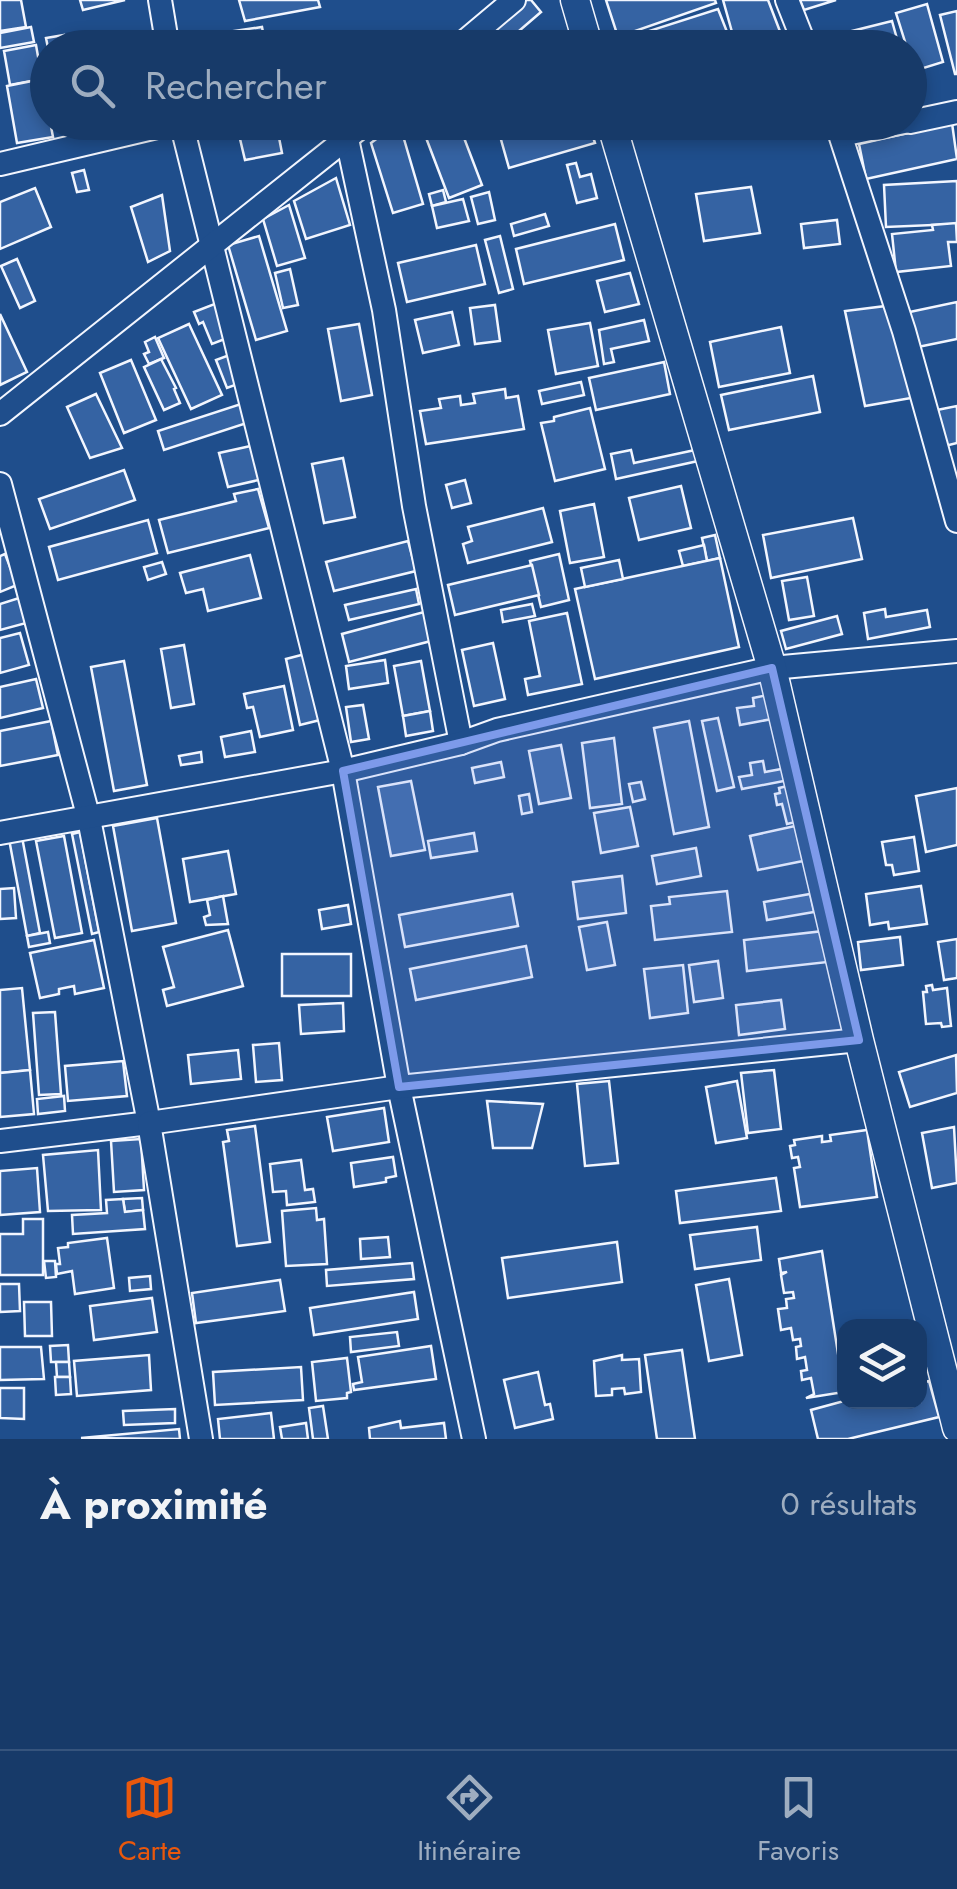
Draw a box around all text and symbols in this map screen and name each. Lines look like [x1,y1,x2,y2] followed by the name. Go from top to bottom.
[30,30,927,140] search box
[65,58,120,113] icon: search
[145,58,327,113] text: Rechercher
[837,1319,927,1409] map controls
[837,1319,927,1409] button: layers
[40,1474,268,1535] text: À proximité
[781,1481,917,1527] text: 0 résultats
[118,1770,181,1871] tab: Carte
[417,1770,521,1871] tab: Itinéraire
[757,1770,839,1871] tab: Favoris

